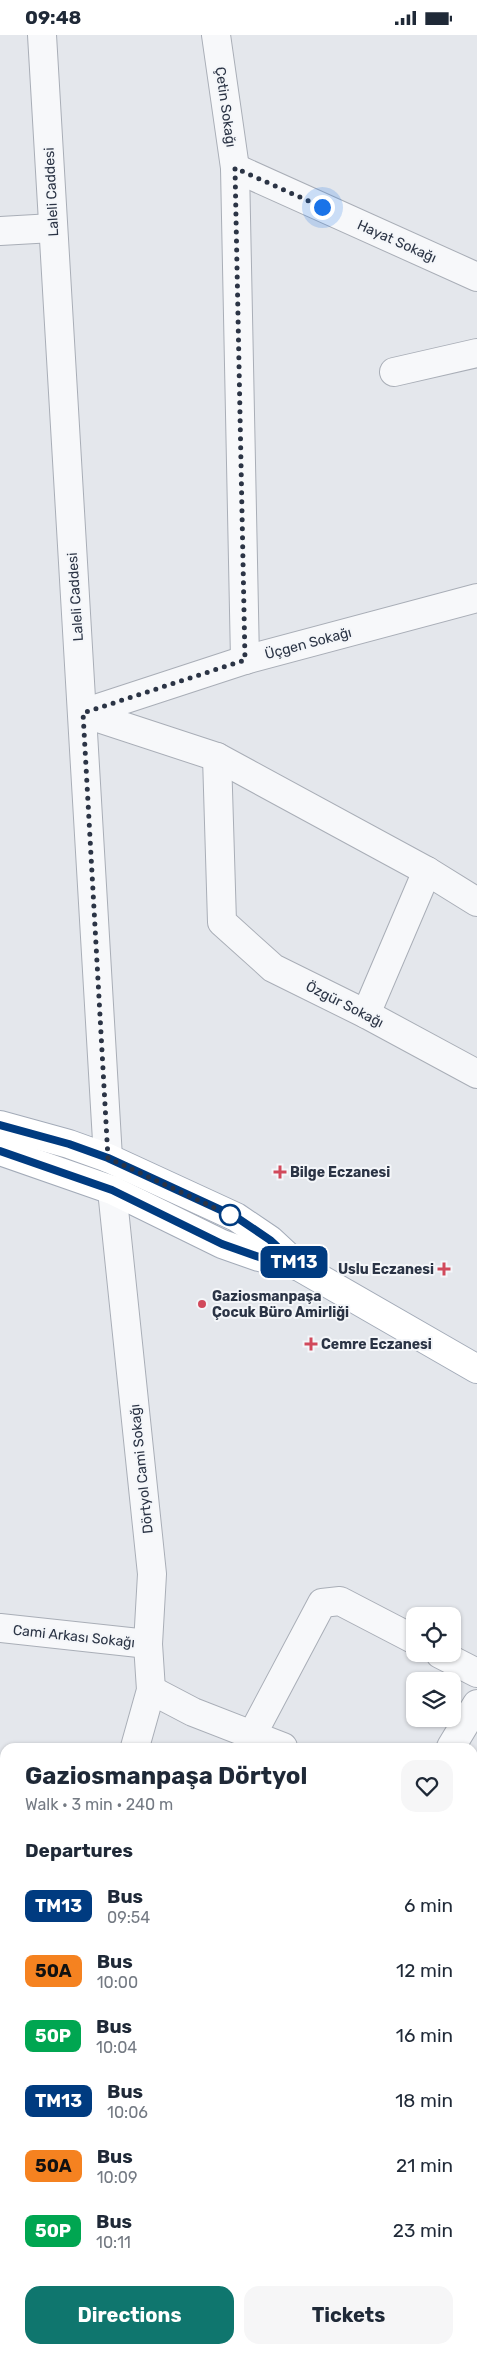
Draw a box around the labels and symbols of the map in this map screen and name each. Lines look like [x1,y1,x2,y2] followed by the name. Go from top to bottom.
[211,66,240,148] street label: Çetin Sokağı
[41,147,62,237] street label: Laleli Caddesi
[310,195,335,220] your location
[355,216,439,266] street label: Hayat Sokağı
[64,552,87,642] street label: Laleli Caddesi
[263,624,353,663] street label: Üçgen Sokağı
[303,978,387,1031] street label: Özgür Sokağı
[290,1164,390,1181] place label: Bilge Eczanesi
[274,1166,286,1178] marker: Bilge Eczanesi
[219,1204,241,1226] unlabelled marker
[259,1246,329,1278] line badge: TM13
[338,1261,434,1278] place label: Uslu Eczanesi
[438,1263,450,1275] marker: Uslu Eczanesi
[212,1288,349,1321] place label: Gaziosmanpaşa Çocuk Büro Amirliği
[196,1298,208,1310] marker: Gaziosmanpaşa Çocuk Büro Amirliği
[321,1336,432,1353] place label: Cemre Eczanesi
[305,1338,317,1350] marker: Cemre Eczanesi
[126,1403,157,1535] street label: Dörtyol Cami Sokağı
[12,1622,136,1651] street label: Cami Arkası Sokağı

